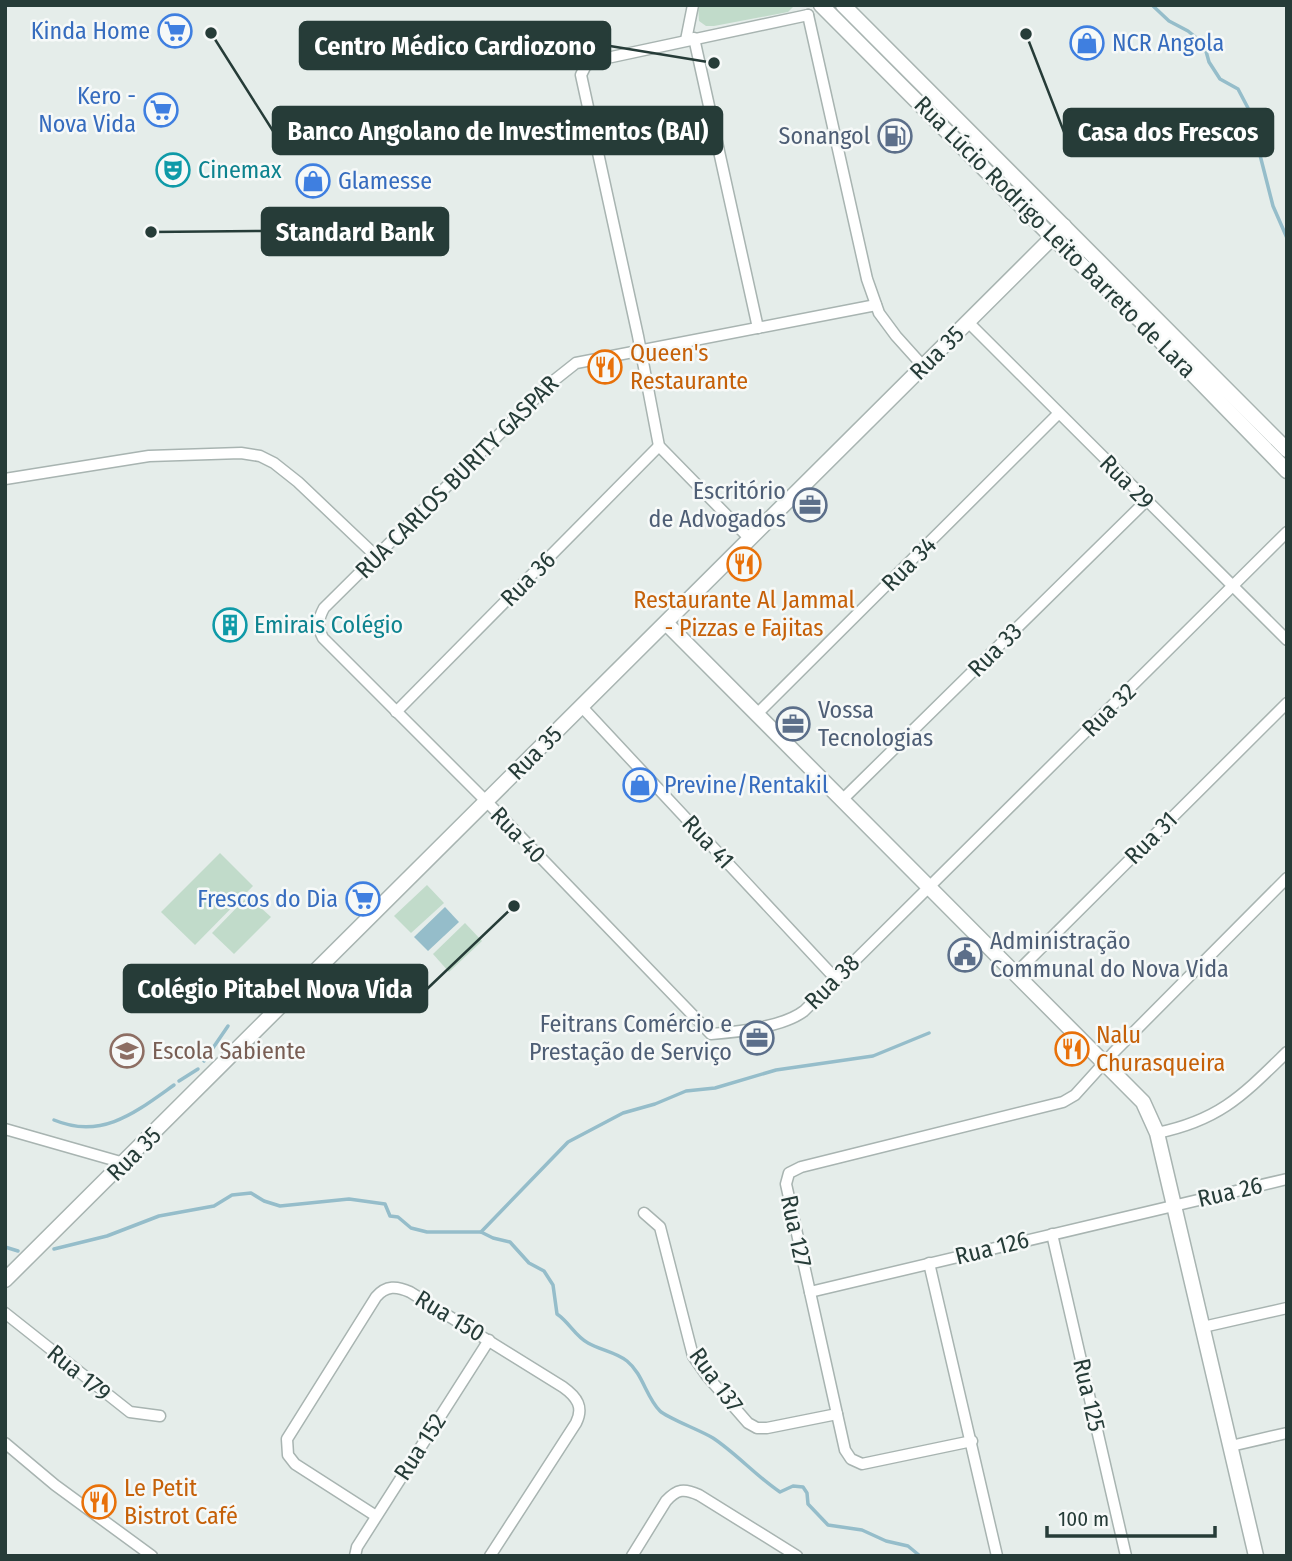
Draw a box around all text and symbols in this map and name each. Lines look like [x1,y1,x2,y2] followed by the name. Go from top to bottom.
[156,12,194,50] supermarket icon: Kinda Home
[31,17,150,45] place label: Kinda Home
[300,22,610,69] callout: Centro Médico Cardiozono
[1068,24,1106,62] shop icon: NCR Angola
[1112,29,1224,57] place label: NCR Angola
[314,31,596,62] text: Centro Médico Cardiozono
[38,82,136,138] place label: Kero - Nova Vida
[908,90,1202,384] street label: Rua Lúcio Rodrigo Leito Barreto de Lara
[142,91,180,129] supermarket icon: Kero - Nova Vida
[273,107,722,154] callout: Banco Angolano de Investimentos (BAI)
[1064,109,1273,156] callout: Casa dos Frescos
[288,116,709,147] text: Banco Angolano de Investimentos (BAI)
[876,117,914,155] fuel station icon: Sonangol
[1078,117,1258,148] text: Casa dos Frescos
[779,122,870,150] place label: Sonangol
[154,151,192,189] theatre icon: Cinemax
[198,156,282,184] place label: Cinemax
[294,162,332,200] shop icon: Glamesse
[338,167,432,195] place label: Glamesse
[262,208,448,255] callout: Standard Bank
[276,217,435,248] text: Standard Bank
[904,320,970,386] street label: Rua 35
[630,339,748,395] place label: Queen's Restaurante
[586,348,624,386] restaurant icon: Queen's Restaurante
[350,370,564,584] street label: RUA CARLOS BURITY GASPAR
[1094,449,1160,515] street label: Rua 29
[649,477,786,533] place label: Escritório de Advogados
[791,486,829,524] office icon: Escritório de Advogados
[876,531,942,597] street label: Rua 34
[725,545,763,583] restaurant icon: Restaurante Al Jammal - Pizzas e Fajitas
[495,546,561,612] street label: Rua 36
[633,586,855,642] place label: Restaurante Al Jammal - Pizzas e Fajitas
[211,606,249,644] building icon: Emirais Colégio
[254,611,403,639] place label: Emirais Colégio
[962,617,1028,683] street label: Rua 33
[1076,677,1142,743] street label: Rua 32
[818,696,933,752] place label: Vossa Tecnologias
[774,705,812,743] office icon: Vossa Tecnologias
[502,720,568,786] street label: Rua 35
[621,766,659,804] shop icon: Previne/Rentakil
[664,771,828,799] place label: Previne/Rentakil
[485,801,551,869] street label: Rua 40
[1119,806,1183,870] street label: Rua 31
[676,810,740,874] street label: Rua 41
[344,880,382,918] supermarket icon: Frescos do Dia
[197,885,338,913] place label: Frescos do Dia
[990,927,1229,983] place label: Administração Communal do Nova Vida
[946,936,984,974] public building icon: Administração Communal do Nova Vida
[799,949,865,1015] street label: Rua 38
[124,965,427,1012] callout: Colégio Pitabel Nova Vida
[137,974,413,1005] text: Colégio Pitabel Nova Vida
[529,1010,732,1066] place label: Feitrans Comércio e Prestação de Serviço
[738,1019,776,1057] office icon: Feitrans Comércio e Prestação de Serviço
[1096,1021,1225,1077] place label: Nalu Churasqueira
[1053,1030,1091,1068] restaurant icon: Nalu Churasqueira
[108,1032,146,1070] school or university icon: Escola Sabiente
[152,1037,306,1065] place label: Escola Sabiente
[101,1121,167,1187] street label: Rua 35
[1195,1171,1265,1213] street label: Rua 26
[775,1193,817,1270] street label: Rua 127
[952,1225,1032,1271] street label: Rua 126
[410,1284,490,1348] street label: Rua 150
[42,1339,116,1407] street label: Rua 179
[683,1342,749,1418] street label: Rua 137
[1067,1356,1111,1434] street label: Rua 125
[388,1408,452,1486] street label: Rua 152
[124,1474,238,1530] place label: Le Petit Bistrot Café
[80,1483,118,1521] restaurant icon: Le Petit Bistrot Café
[1047,1494,1215,1538] scale bar
[1058,1506,1109,1532] text: 100 m

